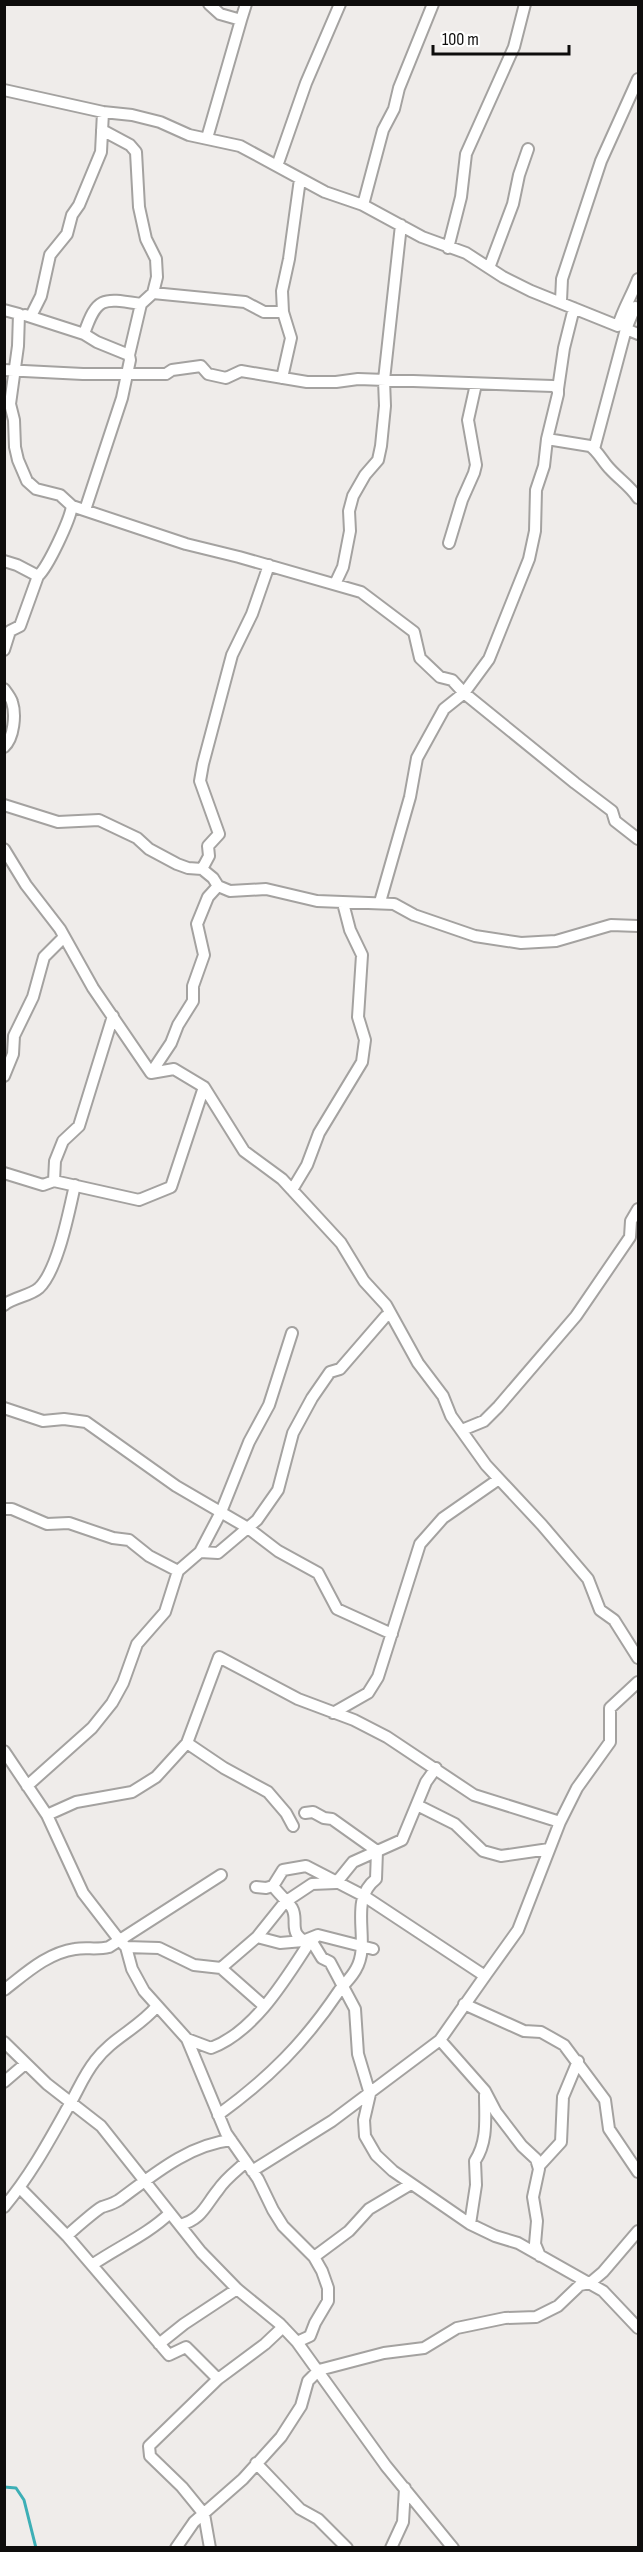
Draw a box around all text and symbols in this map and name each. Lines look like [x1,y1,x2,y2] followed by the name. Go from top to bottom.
[433,18,570,56] scale bar
[442,29,479,50] text: 100 m

